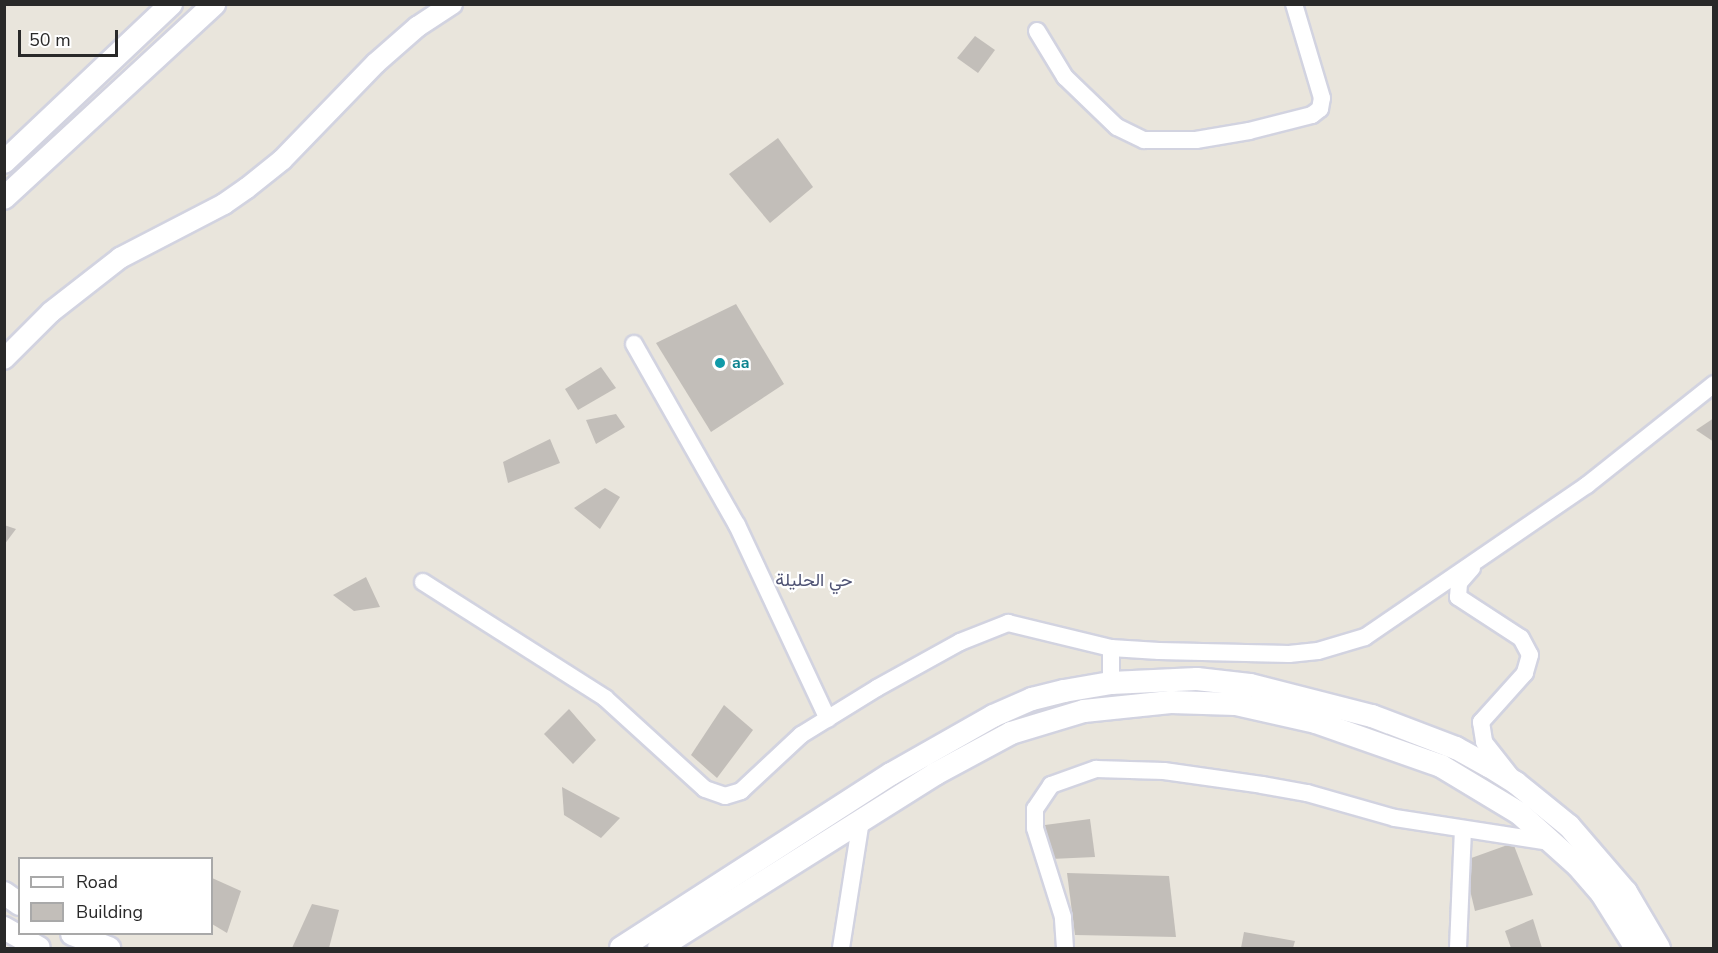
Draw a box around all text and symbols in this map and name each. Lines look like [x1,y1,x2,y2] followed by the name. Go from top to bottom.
[21,18,122,56] scale bar
[29,28,71,52] text: 50 m
[732,353,750,373] place label: aa
[713,356,727,370] marker: aa
[775,569,853,591] district label: حي الحليلة
[18,857,213,935] legend
[76,870,118,894] text: Road
[76,900,143,924] text: Building

